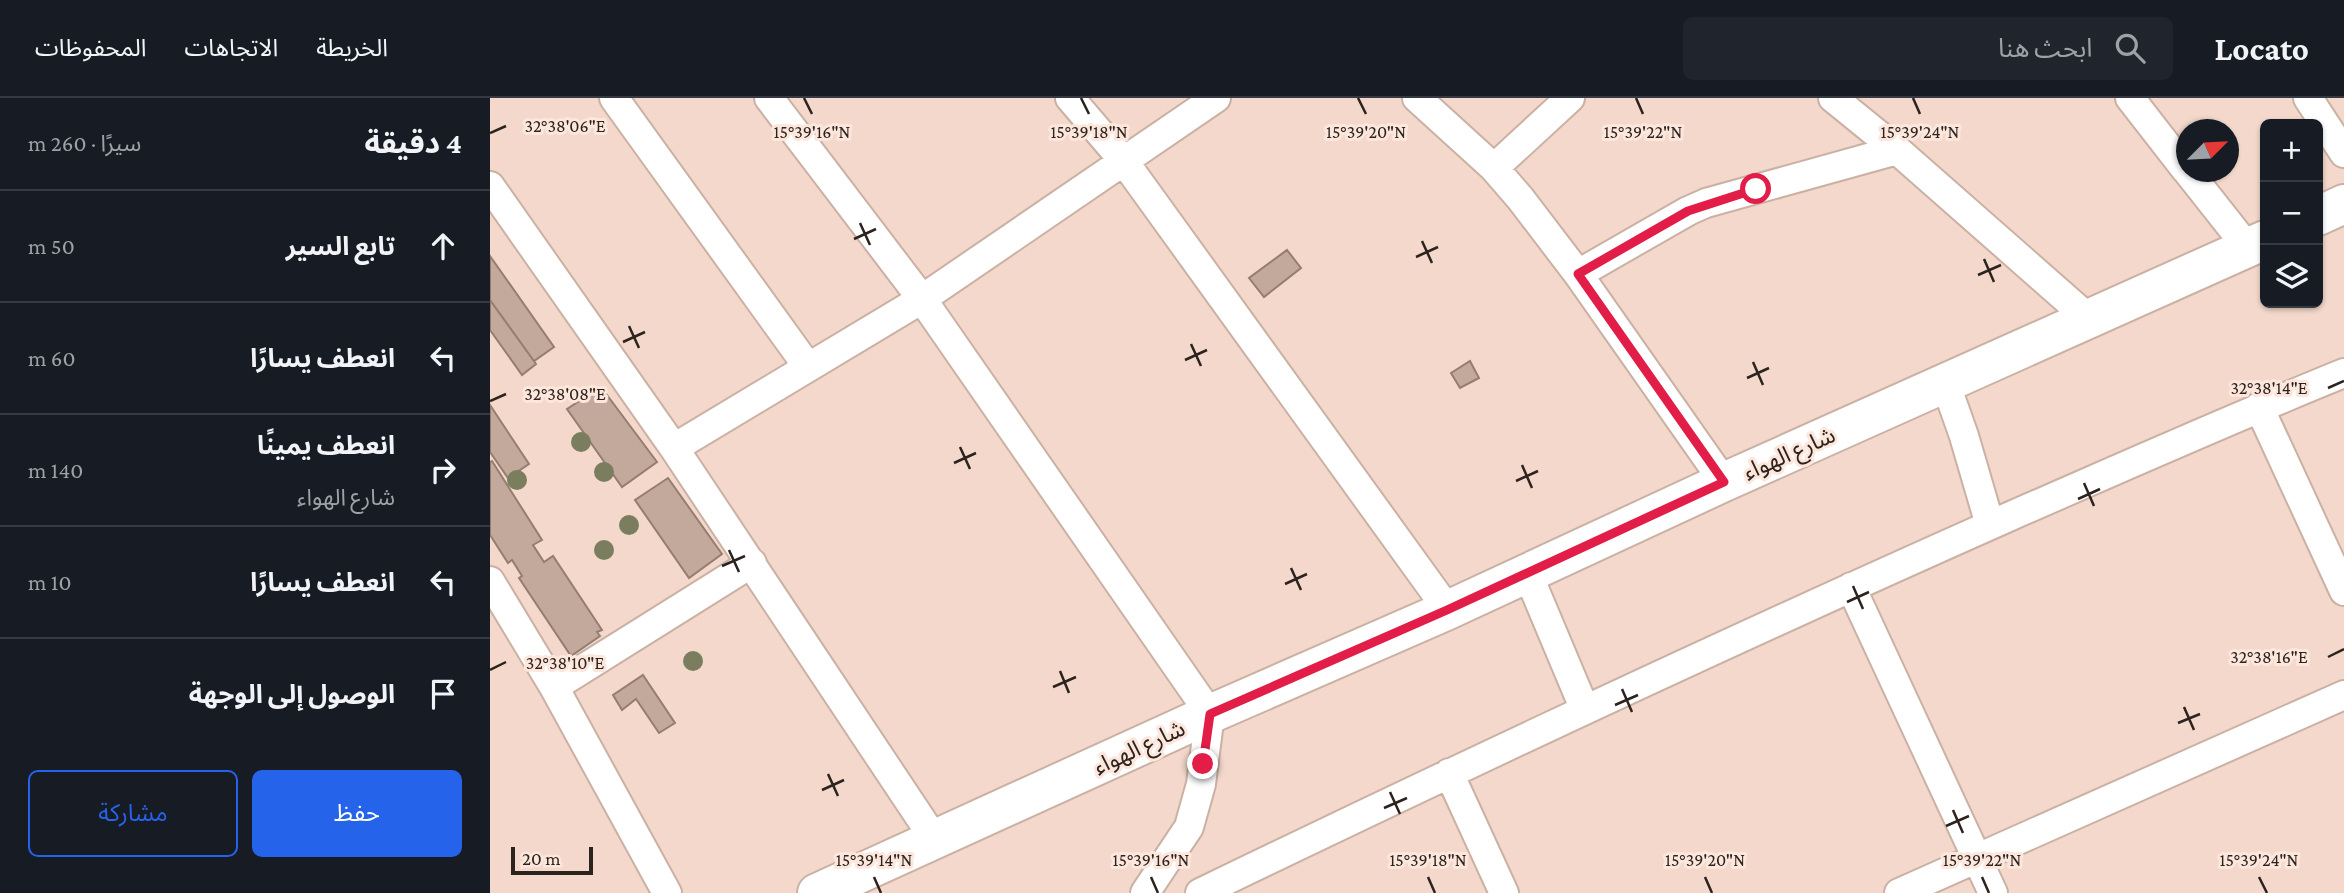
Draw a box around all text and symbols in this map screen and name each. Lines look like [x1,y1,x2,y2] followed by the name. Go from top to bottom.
[1683,17,2173,80] search box
[2111,29,2149,67] icon: search
[2215,30,2309,67] text: Locato
[35,34,146,61] text: المحفوظات
[184,34,278,61] text: الاتجاهات
[316,34,388,61] text: الخريطة
[1998,34,2093,63] text: ابحث هنا
[524,116,606,136] text: 32°38'06"E
[2176,119,2239,182] north arrow
[2260,119,2323,308] map controls
[2260,119,2323,182] button: +
[774,122,851,142] text: 15°39'16"N
[1050,122,1128,142] text: 15°39'18"N
[1326,122,1406,142] text: 15°39'20"N
[1604,122,1682,142] text: 15°39'22"N
[1881,122,1960,142] text: 15°39'24"N
[365,126,462,159] text: 4 دقيقة
[28,130,141,156] text: سيرًا · 260 m
[1740,173,1771,204] route start
[2260,182,2323,245] button: −
[424,227,462,265] icon: ahead
[286,232,395,261] text: تابع السير
[28,233,75,259] text: 50 m
[2260,245,2323,308] button: layers
[424,339,462,377] icon: left
[250,344,395,373] text: انعطف يسارًا
[28,345,76,371] text: 60 m
[2230,378,2308,398] text: 32°38'14"E
[524,384,606,404] text: 32°38'08"E
[1739,421,1841,488] street label: شارع الهواء
[257,431,395,460] text: انعطف يمينًا
[424,451,462,489] icon: right
[28,457,83,483] text: 140 m
[297,484,395,510] text: شارع الهواء
[424,563,462,601] icon: left
[250,568,395,597] text: انعطف يسارًا
[28,569,71,595] text: 10 m
[2230,647,2308,667] text: 32°38'16"E
[526,653,604,673] text: 32°38'10"E
[424,675,462,713] icon: arrive
[189,680,395,709] text: الوصول إلى الوجهة
[1089,714,1191,783] street label: شارع الهواء
[1187,748,1218,779] route end
[28,770,238,857] button: مشاركة
[252,770,462,857] button: حفظ
[511,844,593,876] scale bar
[522,848,561,869] text: 20 m
[836,850,912,870] text: 15°39'14"N
[1113,850,1190,870] text: 15°39'16"N
[1389,850,1467,870] text: 15°39'18"N
[1665,850,1745,870] text: 15°39'20"N
[1943,850,2021,870] text: 15°39'22"N
[2220,850,2299,870] text: 15°39'24"N

